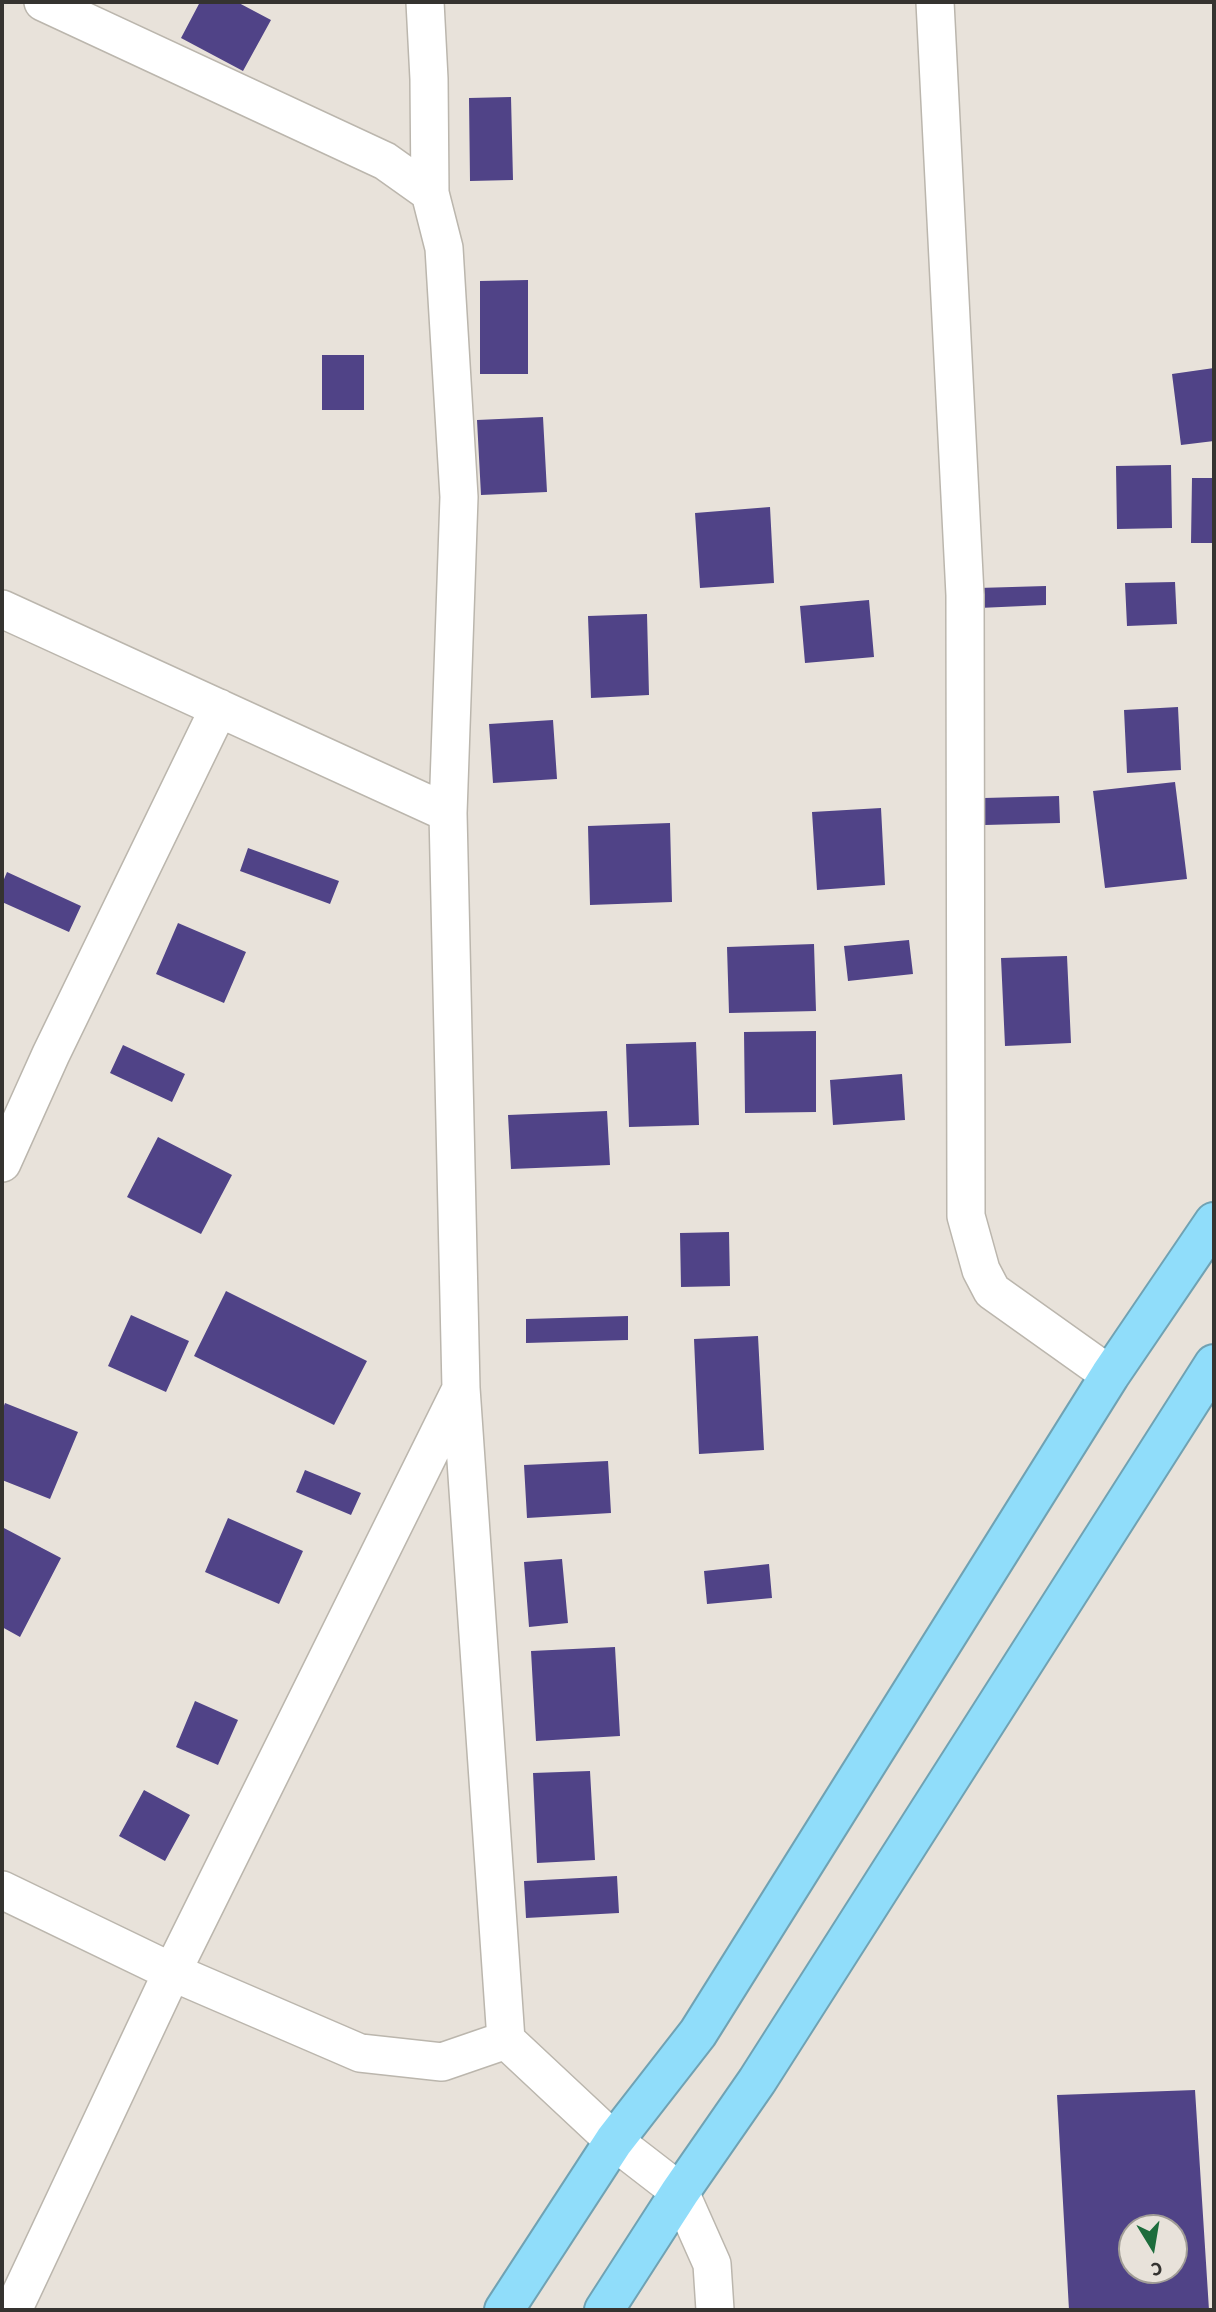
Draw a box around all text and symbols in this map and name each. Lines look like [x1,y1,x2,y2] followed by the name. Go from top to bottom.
[1118,2214,1188,2284] north arrow
[1149,2254,1165,2282] text: С

